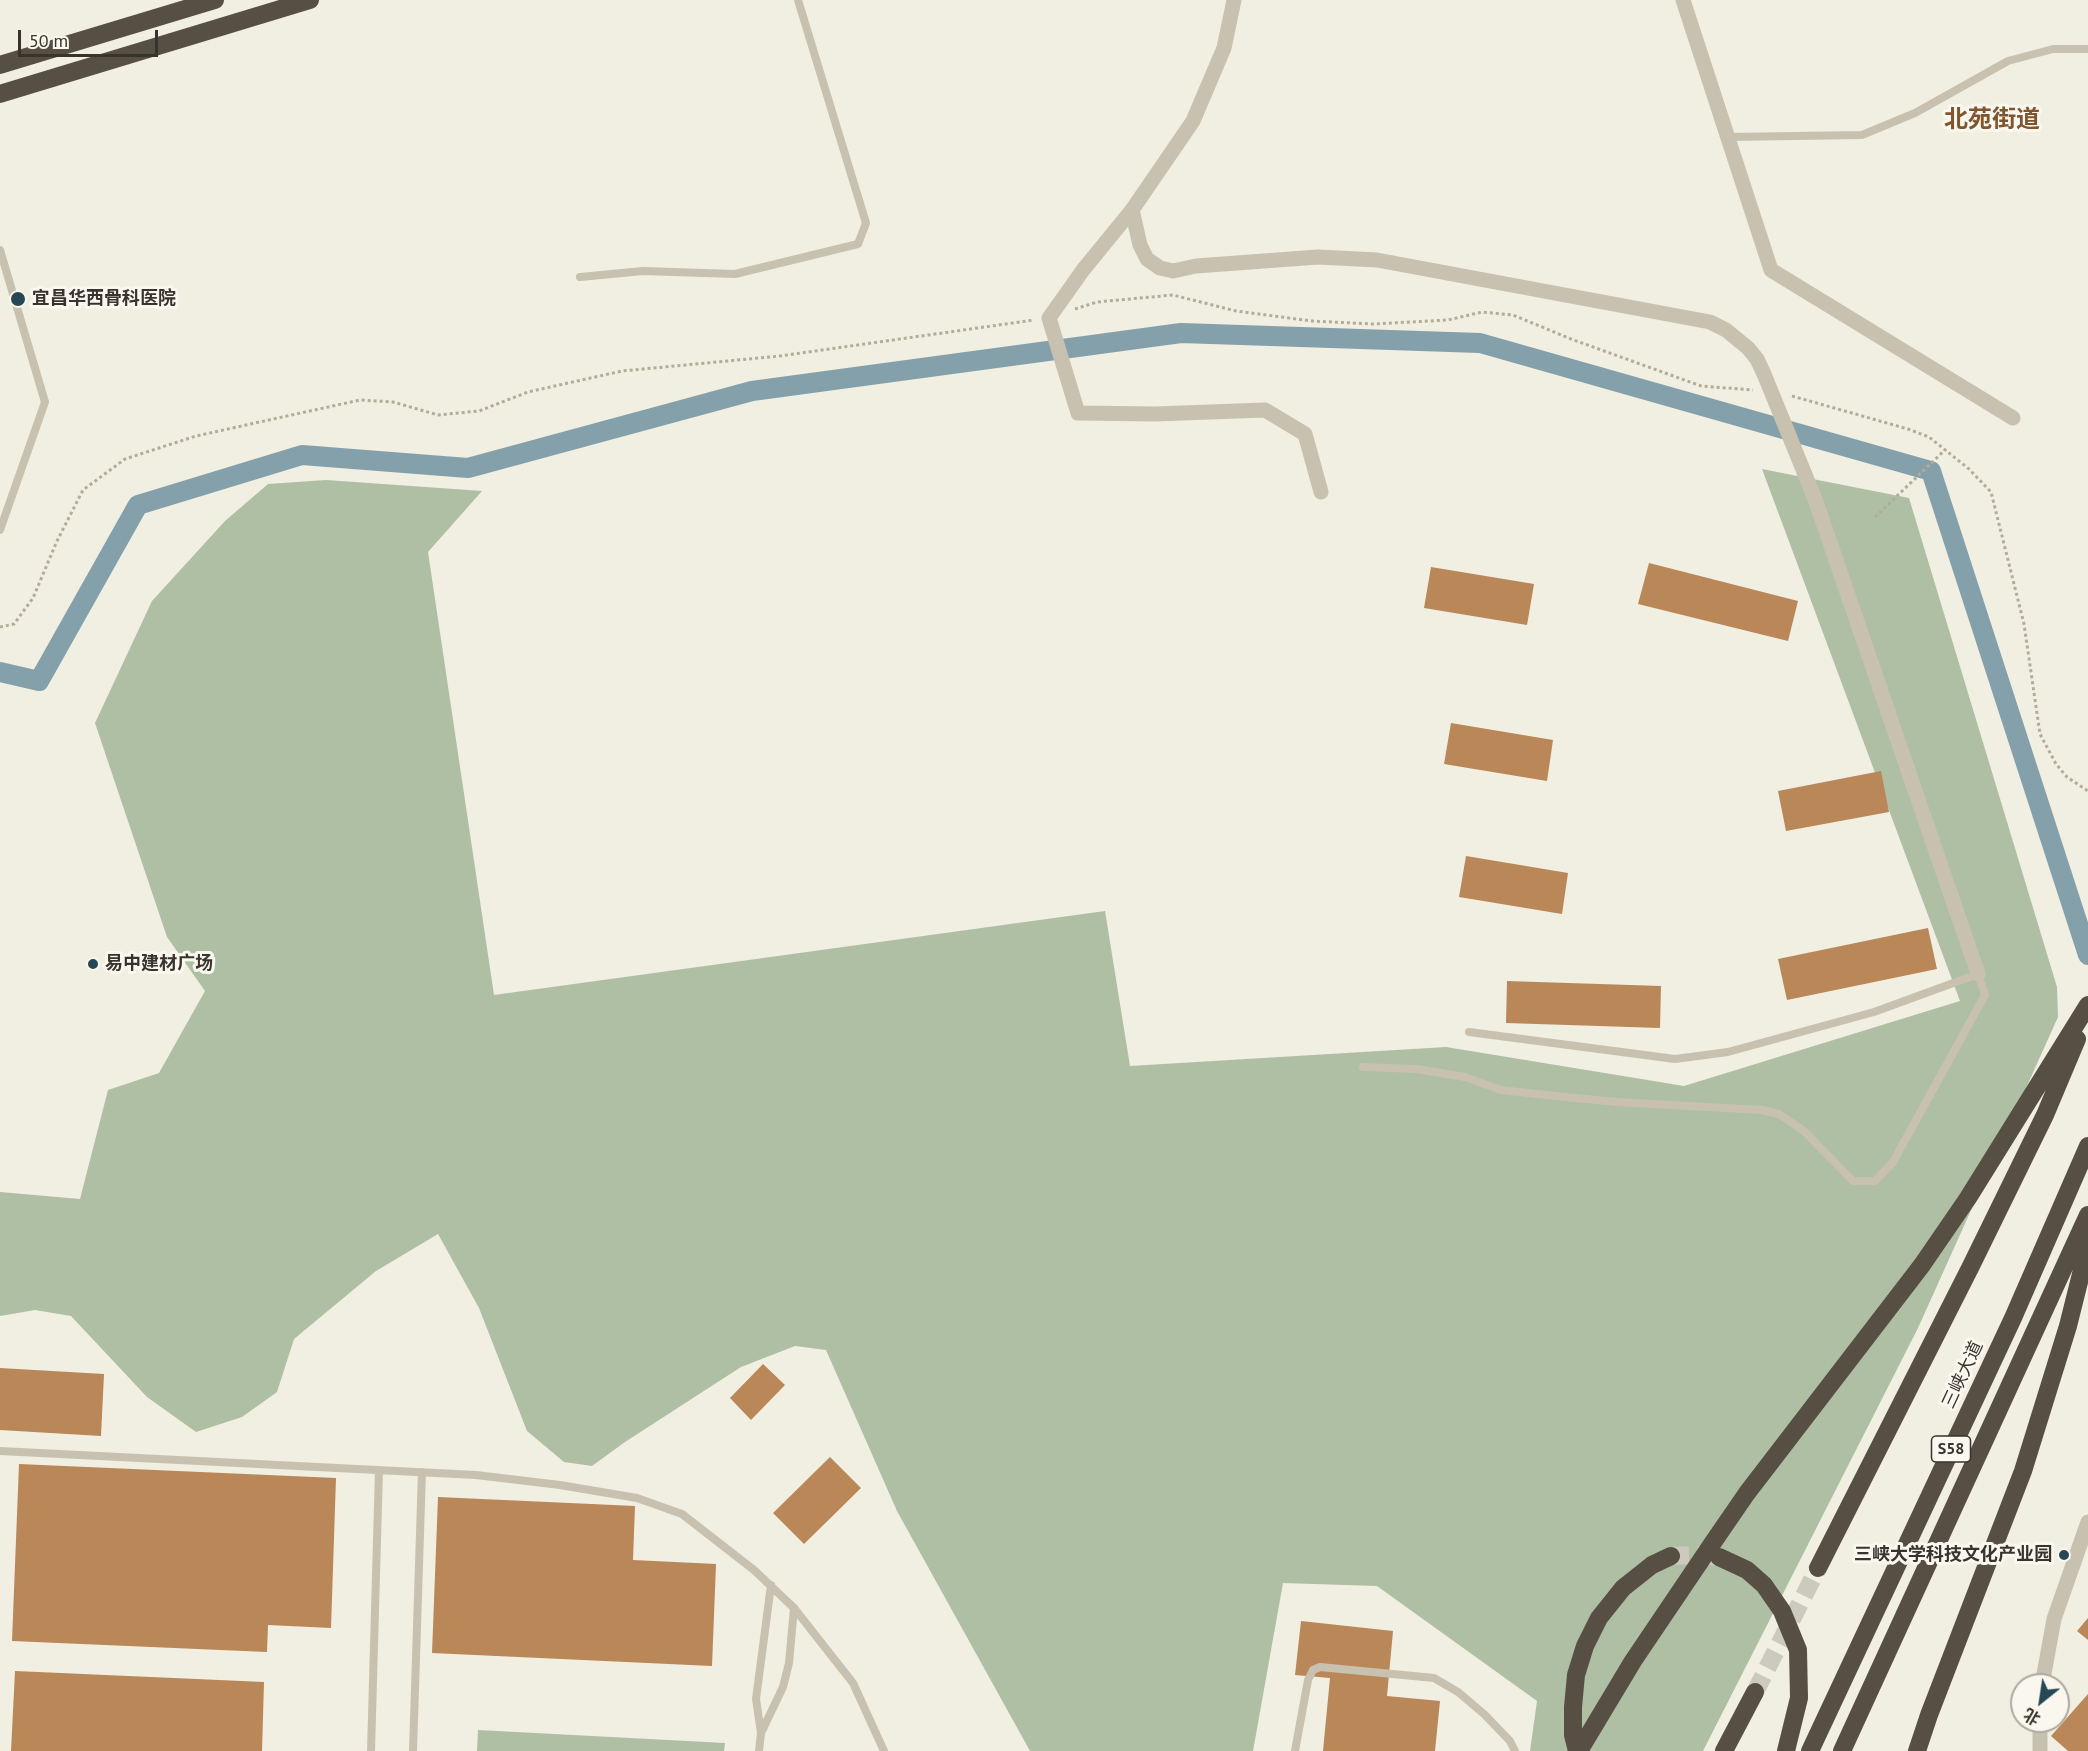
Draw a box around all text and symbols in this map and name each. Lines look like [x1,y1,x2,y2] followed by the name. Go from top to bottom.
[21,18,160,56] scale bar
[29,29,68,52] text: 50 m
[1944,106,2040,134] district label: 北苑街道
[32,288,176,310] place label: 宜昌华西骨科医院
[9,290,27,308] marker: 宜昌华西骨科医院
[105,953,213,975] place label: 易中建材广场
[86,957,100,971] marker: 易中建材广场
[1938,1338,1988,1412] street label: 三峡大道
[1932,1436,1970,1462] road number: S58
[1854,1544,2052,1566] place label: 三峡大学科技文化产业园
[2057,1548,2071,1562] marker: 三峡大学科技文化产业园
[2010,1673,2070,1733] north arrow
[2020,1704,2044,1730] text: 北

